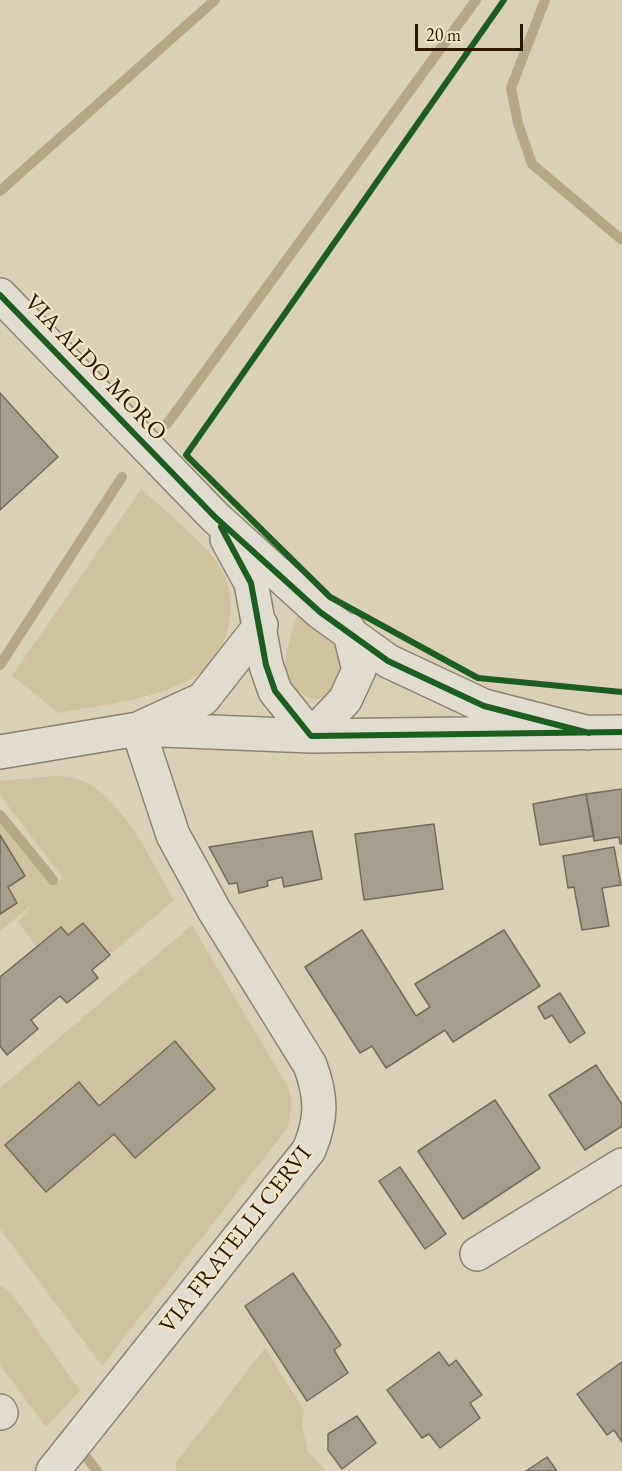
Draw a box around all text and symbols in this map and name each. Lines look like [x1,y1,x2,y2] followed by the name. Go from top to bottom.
[418,12,526,50] scale bar
[426,23,461,46] text: 20 m
[18,289,172,447] street label: VIA ALDO MORO
[154,1140,318,1340] street label: VIA FRATELLI CERVI

